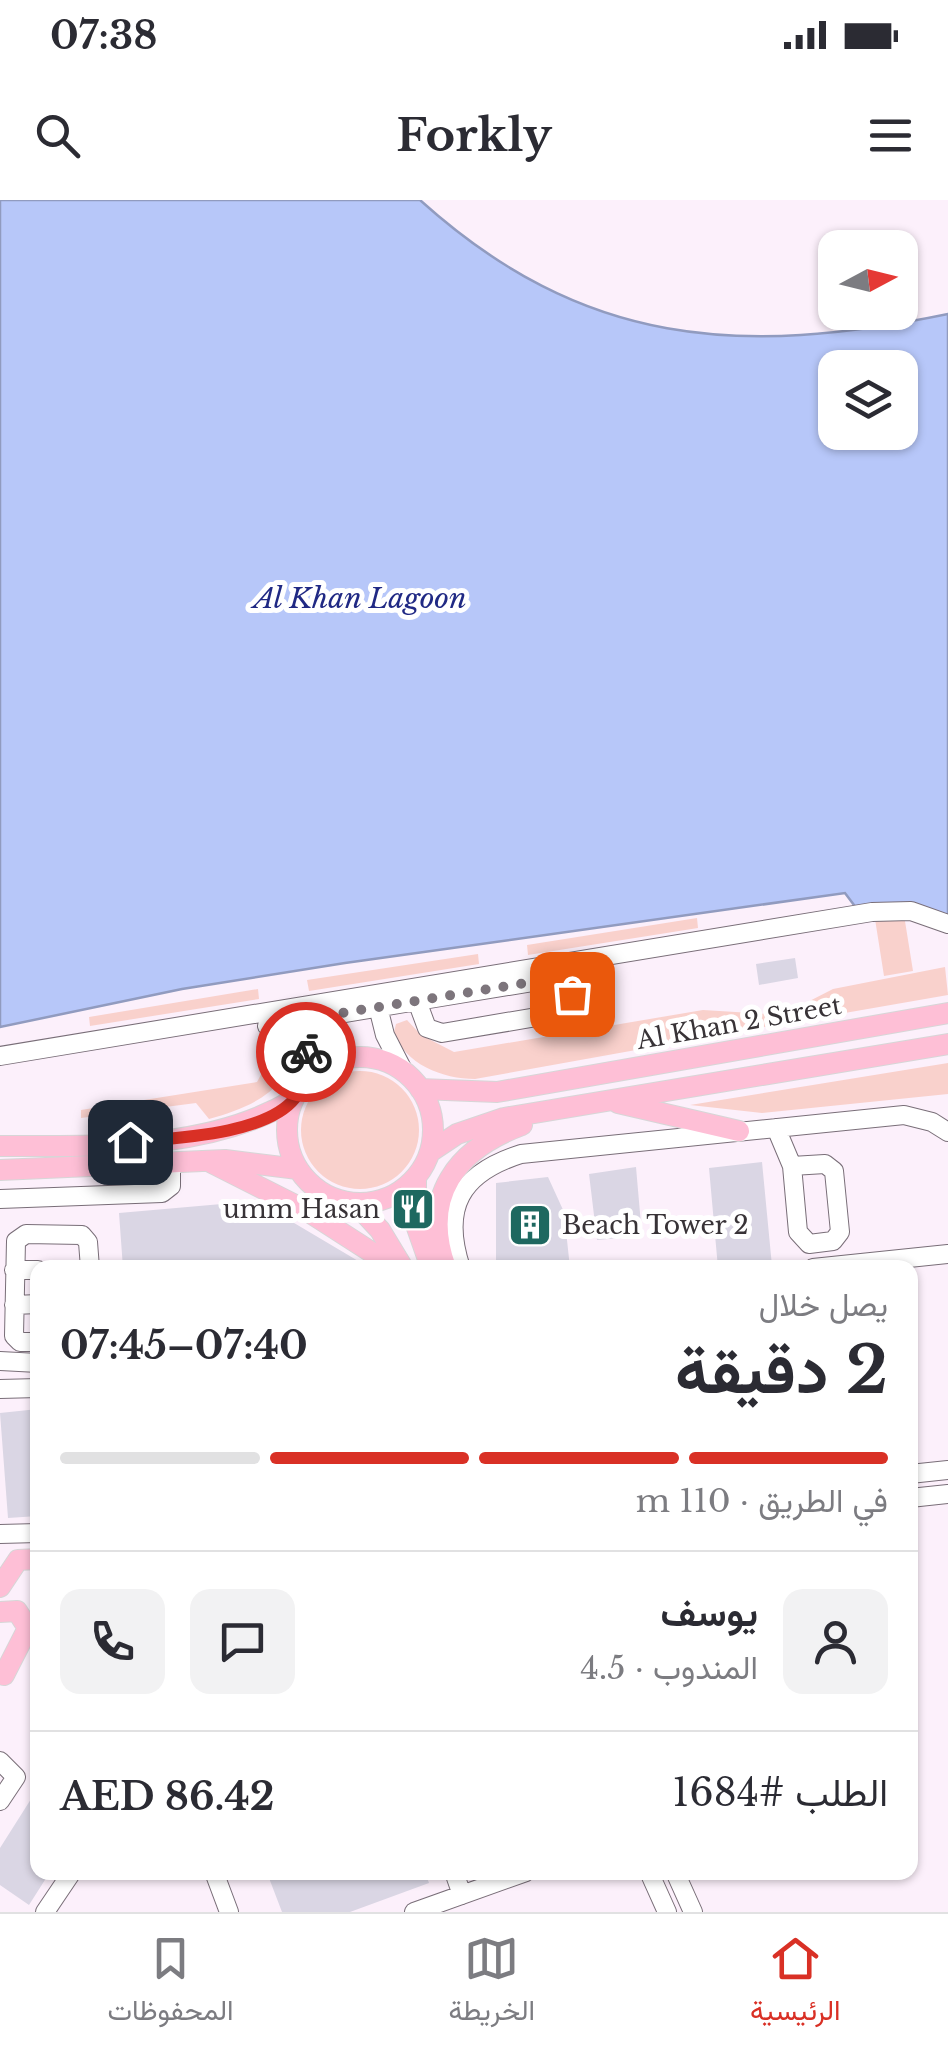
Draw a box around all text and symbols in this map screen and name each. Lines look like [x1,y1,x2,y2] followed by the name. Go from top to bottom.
[50,12,157,59] text: 07:38
[396,107,552,163] text: Forkly
[30,108,85,163] icon: search
[863,108,918,163] icon: menu
[818,230,918,330] north arrow
[818,230,918,450] map controls
[818,350,918,450] button: layers
[249,581,467,616] water label: Al Khan Lagoon
[530,952,615,1037] pin
[545,967,600,1022] icon: bag
[633,990,844,1056] street label: Al Khan 2 Street
[256,1002,356,1102] courier
[279,1025,334,1080] icon: bike
[88,1100,173,1185] pin
[103,1115,158,1170] icon: home
[390,1186,436,1232] restaurant icon: umm Hasan
[223,1194,380,1225] place label: umm Hasan
[507,1202,553,1248] building icon: Beach Tower 2
[562,1210,749,1241] place label: Beach Tower 2
[759,1285,888,1325] text: يصل خلال
[60,1322,308,1369] text: 07:40–07:45
[675,1330,888,1411] text: 2 دقيقة
[636,1481,888,1521] text: في الطريق · 110 m
[60,1589,165,1694] button: phone
[190,1589,295,1694] button: chat
[661,1589,758,1636] text: يوسف
[783,1589,888,1694] button: person
[580,1648,758,1688] text: المندوب · 4.5
[672,1769,888,1816] text: الطلب #1684
[60,1773,274,1820] text: AED 86.42
[107,1931,234,2035] tab: المحفوظات
[449,1931,535,2035] tab: الخريطة
[750,1931,841,2035] tab: الرئيسية

